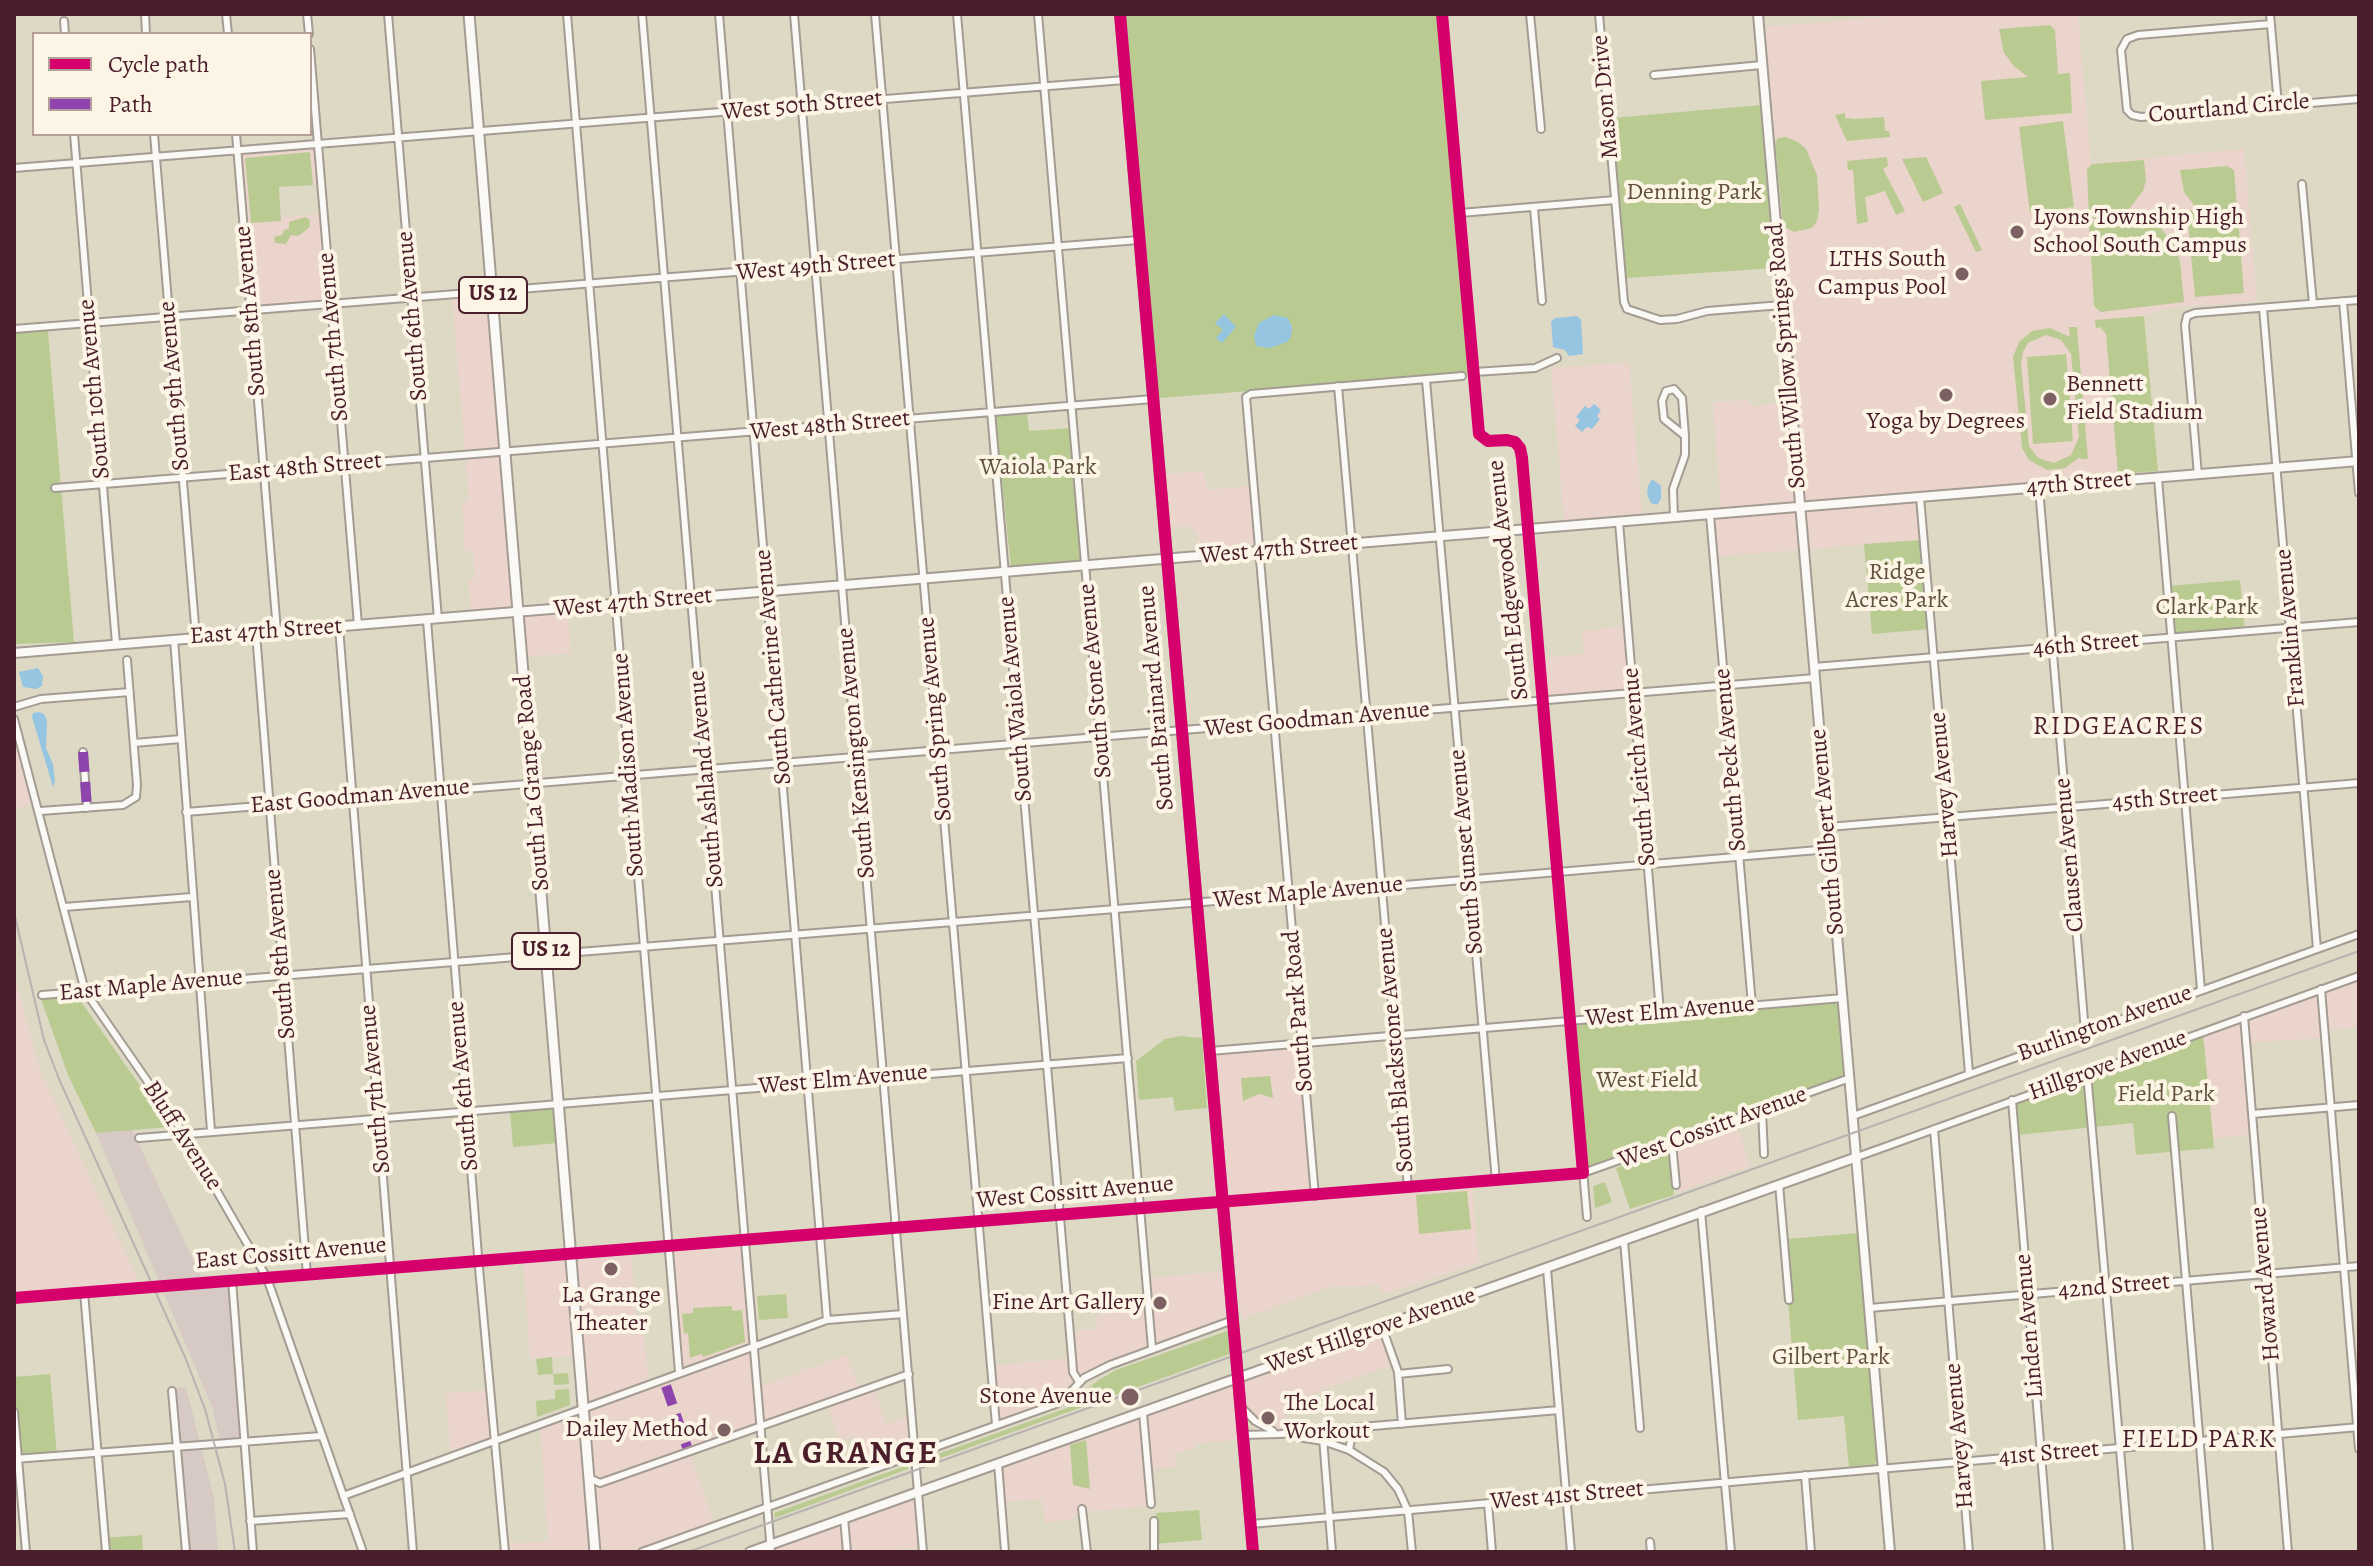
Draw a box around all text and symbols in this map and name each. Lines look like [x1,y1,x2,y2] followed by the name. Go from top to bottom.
[32,32,312,136] legend
[1586,34,1626,160] street label: Mason Drive
[108,48,209,80] text: Cycle path
[720,85,884,127] street label: West 50th Street
[108,88,153,120] text: Path
[2147,88,2311,130] street label: Courtland Circle
[1626,179,1762,207] park label: Denning Park
[2033,204,2247,260] place label: Lyons Township High School South Campus
[1761,222,1813,490] street label: South Willow Springs Road
[2008,223,2026,241] marker: Lyons Township High School South Campus
[229,224,273,398] street label: South 8th Avenue
[391,230,435,402] street label: South 6th Avenue
[735,246,897,288] street label: West 49th Street
[1818,246,1946,302] place label: LTHS South Campus Pool
[312,251,356,423] street label: South 7th Avenue
[1953,265,1971,283] marker: LTHS South Campus Pool
[459,277,527,313] road number: US 12
[73,298,117,480] street label: South 10th Avenue
[153,300,197,472] street label: South 9th Avenue
[2066,371,2203,427] place label: Bennett Field Stadium
[1937,386,1955,404] marker: Yoga by Degrees
[2041,390,2059,408] marker: Bennett Field Stadium
[749,405,911,447] street label: West 48th Street
[1867,408,2025,436] place label: Yoga by Degrees
[227,447,383,489] street label: East 48th Street
[979,454,1097,482] park label: Waiola Park
[1482,458,1536,702] street label: South Edgewood Avenue
[2025,465,2133,503] street label: 47th Street
[1198,529,1360,571] street label: West 47th Street
[749,548,799,786] street label: South Catherine Avenue
[2270,548,2312,708] street label: Franklin Avenue
[1846,559,1948,615] park label: Ridge Acres Park
[552,582,714,624] street label: West 47th Street
[1073,582,1119,780] street label: South Stone Avenue
[1133,584,1181,812] street label: South Brainard Avenue
[2156,594,2258,622] park label: Clark Park
[993,595,1039,803] street label: South Waiola Avenue
[189,612,343,652] street label: East 47th Street
[913,615,959,823] street label: South Spring Avenue
[832,626,882,880] street label: South Kensington Avenue
[2032,626,2140,664] street label: 46th Street
[607,652,651,878] street label: South Madison Avenue
[1617,666,1663,868] street label: South Leitch Avenue
[1709,667,1753,853] street label: South Peck Avenue
[683,669,731,889] street label: South Ashland Avenue
[509,674,557,892] street label: South La Grange Road
[1203,696,1431,744] street label: West Goodman Avenue
[1924,711,1966,859] street label: Harvey Avenue
[2033,712,2205,744] district label: RIDGEACRES
[1805,728,1851,936] street label: South Gilbert Avenue
[1444,748,1490,956] street label: South Sunset Avenue
[249,773,471,821] street label: East Goodman Avenue
[2049,777,2091,933] street label: Clausen Avenue
[2111,780,2219,818] street label: 45th Street
[259,867,303,1041] street label: South 8th Avenue
[1212,870,1404,916] street label: West Maple Avenue
[1371,926,1421,1174] street label: South Blackstone Avenue
[1278,929,1320,1093] street label: South Park Road
[512,933,580,969] road number: US 12
[58,964,244,1008] street label: East Maple Avenue
[2014,979,2196,1069] street label: Burlington Avenue
[1584,990,1756,1034] street label: West Elm Avenue
[442,1000,486,1172] street label: South 6th Avenue
[354,1003,398,1175] street label: South 7th Avenue
[2025,1024,2191,1108] street label: Hillgrove Avenue
[757,1058,929,1102] street label: West Elm Avenue
[1596,1067,1698,1095] park label: West Field
[136,1076,228,1196] street label: Bluff Avenue
[1615,1081,1811,1175] street label: West Cossitt Avenue
[2117,1081,2215,1109] park label: Field Park
[975,1170,1175,1216] street label: West Cossitt Avenue
[2245,1206,2287,1362] street label: Howard Avenue
[194,1231,388,1277] street label: East Cossitt Avenue
[2009,1252,2051,1400] street label: Linden Avenue
[602,1260,620,1278] marker: La Grange Theater
[2057,1268,2171,1306] street label: 42nd Street
[561,1282,661,1338] place label: La Grange Theater
[1262,1282,1480,1380] street label: West Hillgrove Avenue
[992,1289,1144,1317] place label: Fine Art Gallery
[1151,1294,1169,1312] marker: Fine Art Gallery
[1772,1344,1890,1372] park label: Gilbert Park
[1939,1362,1981,1510] street label: Harvey Avenue
[979,1383,1112,1411] place label: Stone Avenue
[1119,1386,1141,1408] marker: Stone Avenue
[1284,1390,1374,1446] place label: The Local Workout
[1259,1409,1277,1427] marker: The Local Workout
[565,1416,708,1444] place label: Dailey Method
[715,1421,733,1439] marker: Dailey Method
[2121,1425,2277,1457] district label: FIELD PARK
[1998,1435,2100,1473] street label: 41st Street
[753,1436,939,1474] district label: LA GRANGE
[1489,1475,1645,1517] street label: West 41st Street

